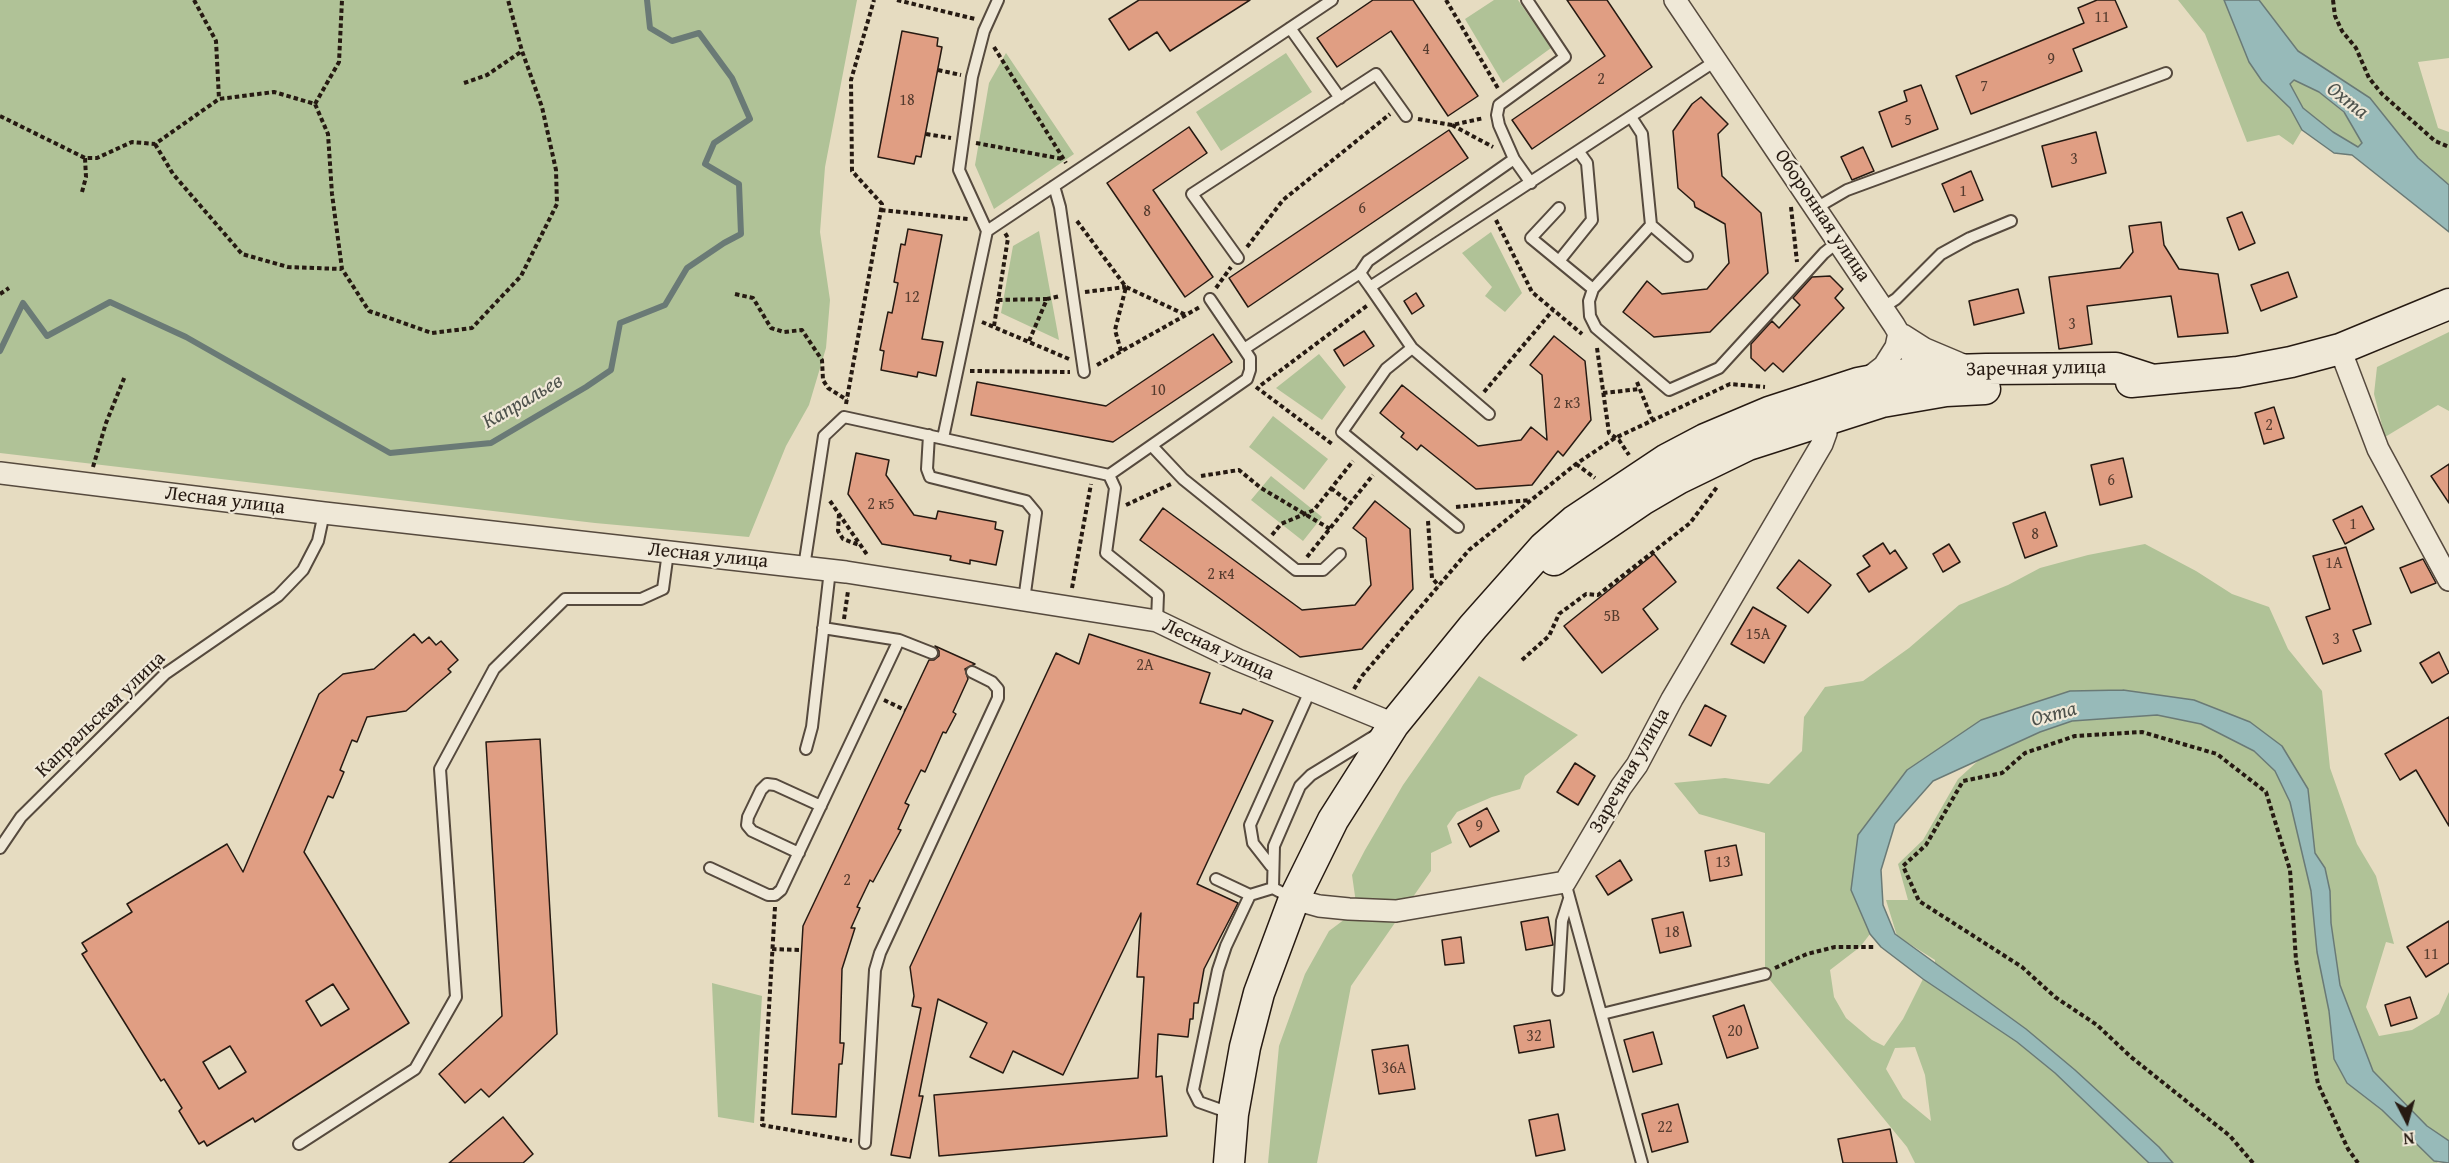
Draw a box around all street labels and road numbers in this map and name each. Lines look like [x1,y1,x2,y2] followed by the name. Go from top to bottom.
[1769,145,1875,287] street label: Оборонная улица
[1966,356,2106,382] street label: Заречная улица
[164,482,286,520] street label: Лесная улица
[647,538,769,574] street label: Лесная улица
[1158,614,1278,686] street label: Лесная улица
[31,647,171,783] street label: Капральская улица
[1585,704,1675,838] street label: Заречная улица

